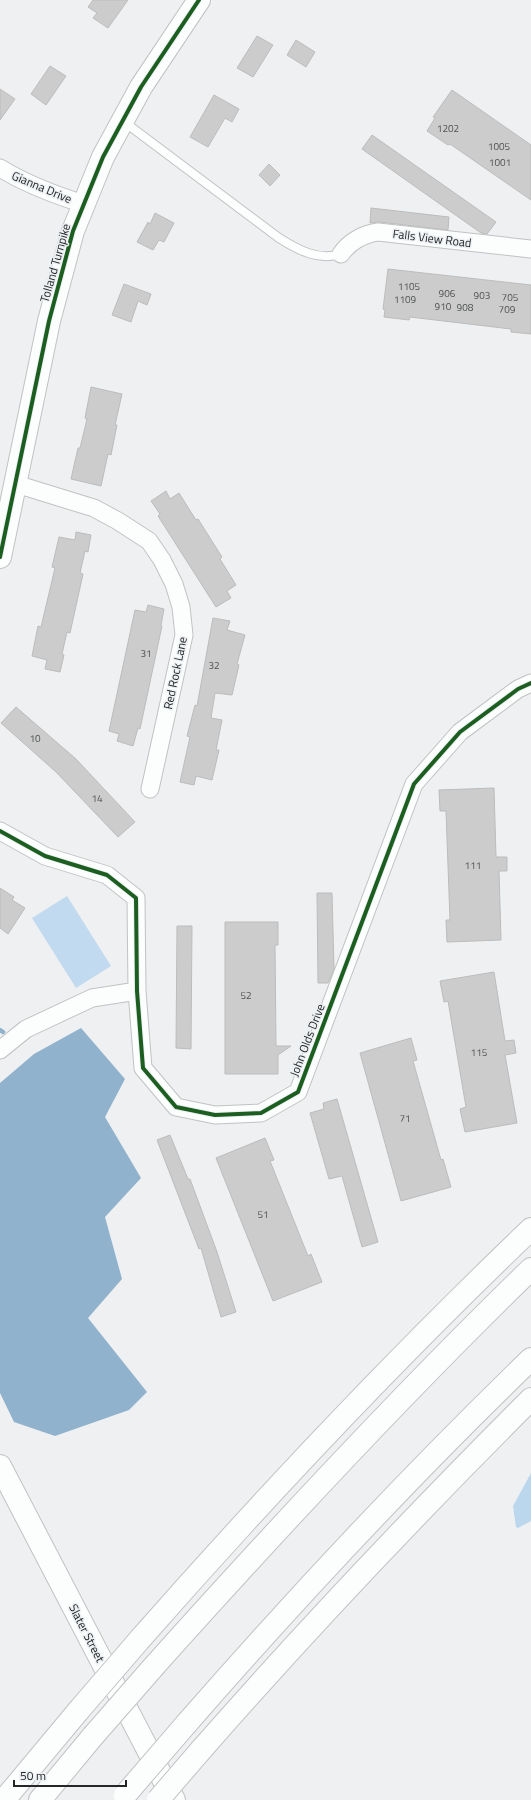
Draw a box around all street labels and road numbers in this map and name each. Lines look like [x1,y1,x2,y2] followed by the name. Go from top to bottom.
[9,166,75,208] street label: Gianna Drive
[35,221,75,305] street label: Tolland Turnpike
[392,224,472,252] street label: Falls View Road
[158,635,192,711] street label: Red Rock Lane
[284,1001,330,1079] street label: John Olds Drive
[64,1600,110,1666] street label: Slater Street

